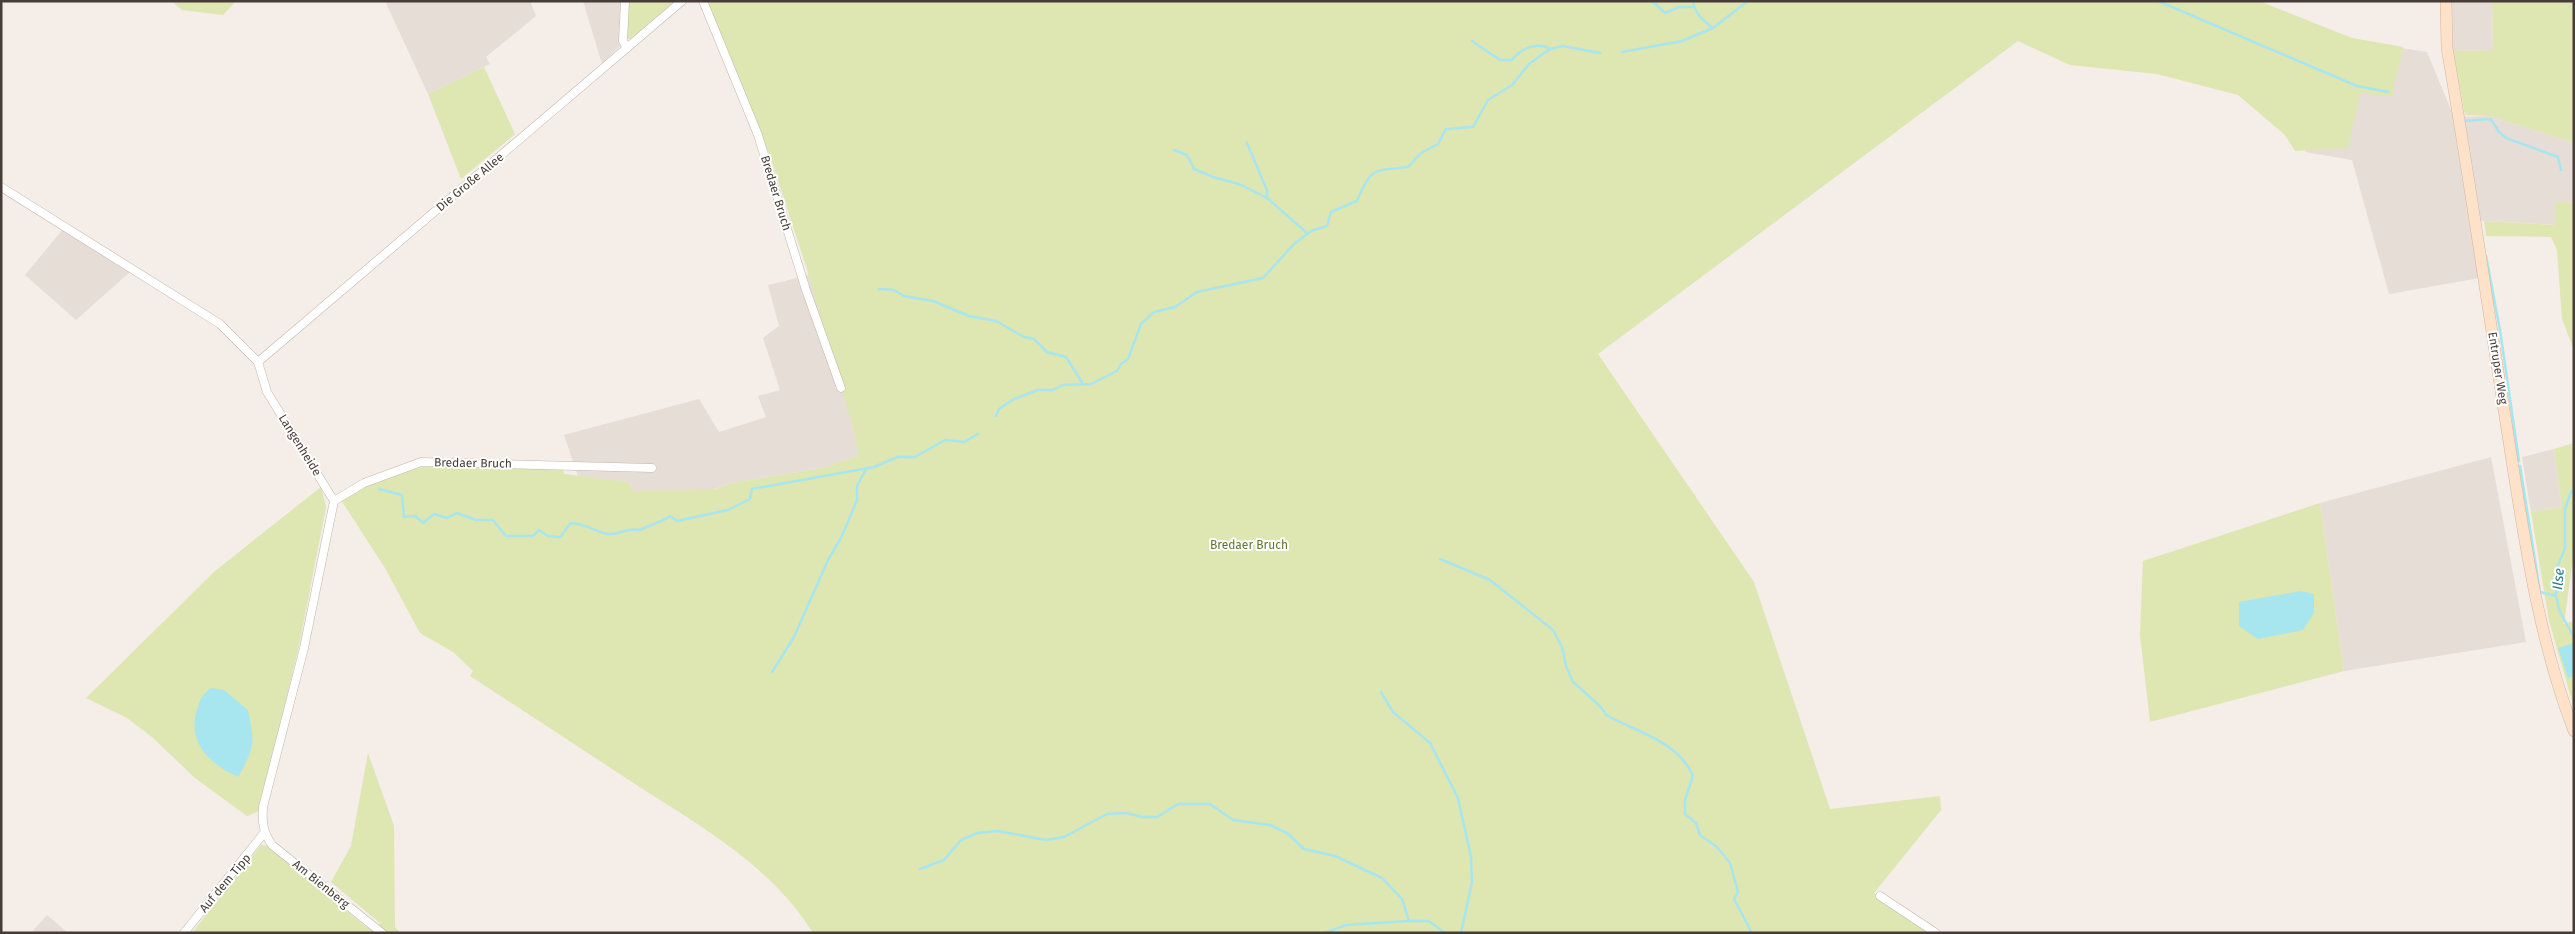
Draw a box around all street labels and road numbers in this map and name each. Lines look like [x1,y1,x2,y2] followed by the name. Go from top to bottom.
[434,150,506,214] street label: Die Große Allee
[758,154,794,232] street label: Bredaer Bruch
[2485,331,2511,406] street label: Entruper Weg
[276,412,324,478] street label: Langenheide
[434,455,512,471] street label: Bredaer Bruch
[196,851,254,915] street label: Auf dem Tipp
[290,857,353,912] street label: Am Bienberg

